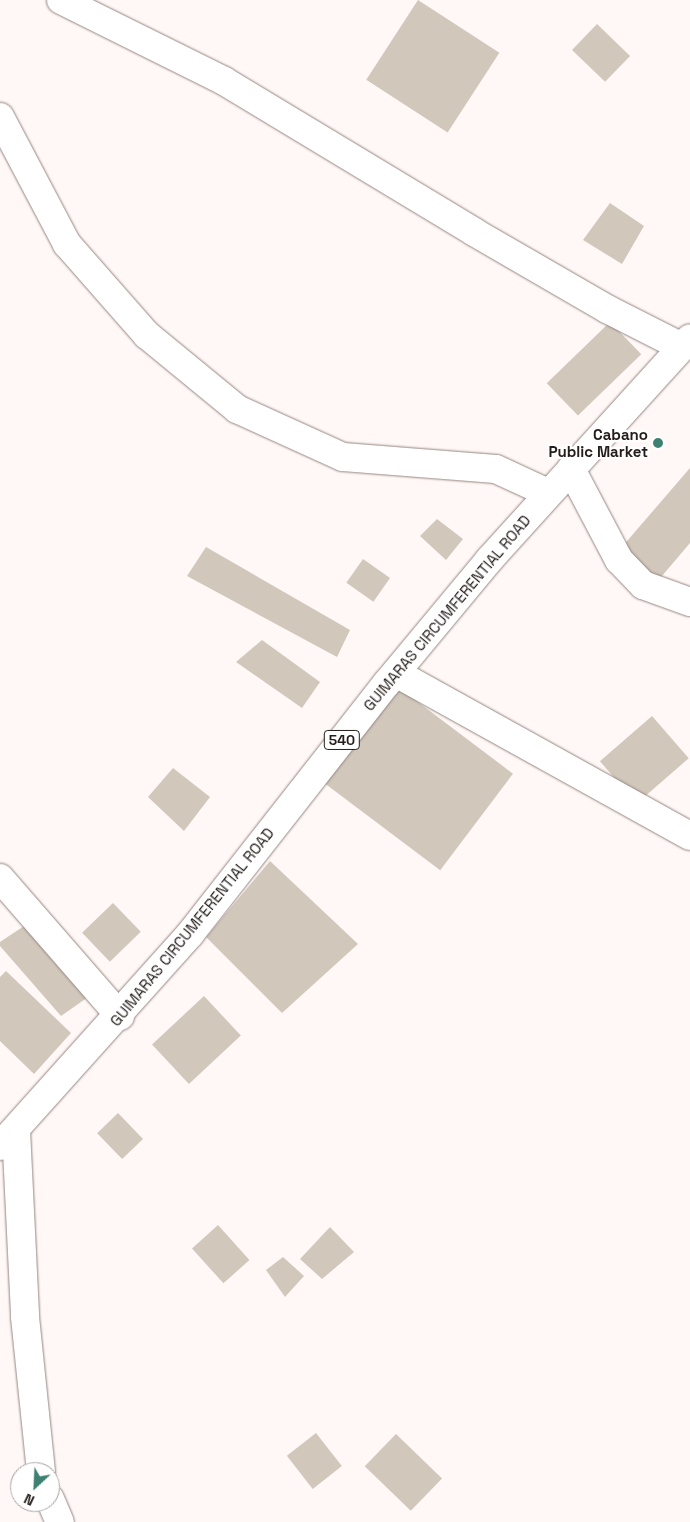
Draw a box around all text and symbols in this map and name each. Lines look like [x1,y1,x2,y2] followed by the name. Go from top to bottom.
[548,425,648,460] place label: Cabano Public Market
[652,437,664,449] marker: Cabano Public Market
[360,511,534,715] street label: GUIMARAS CIRCUMFERENTIAL ROAD
[323,728,361,752] road number: 540
[106,824,278,1030] street label: GUIMARAS CIRCUMFERENTIAL ROAD
[10,1462,60,1512] north arrow
[21,1490,37,1510] text: N

